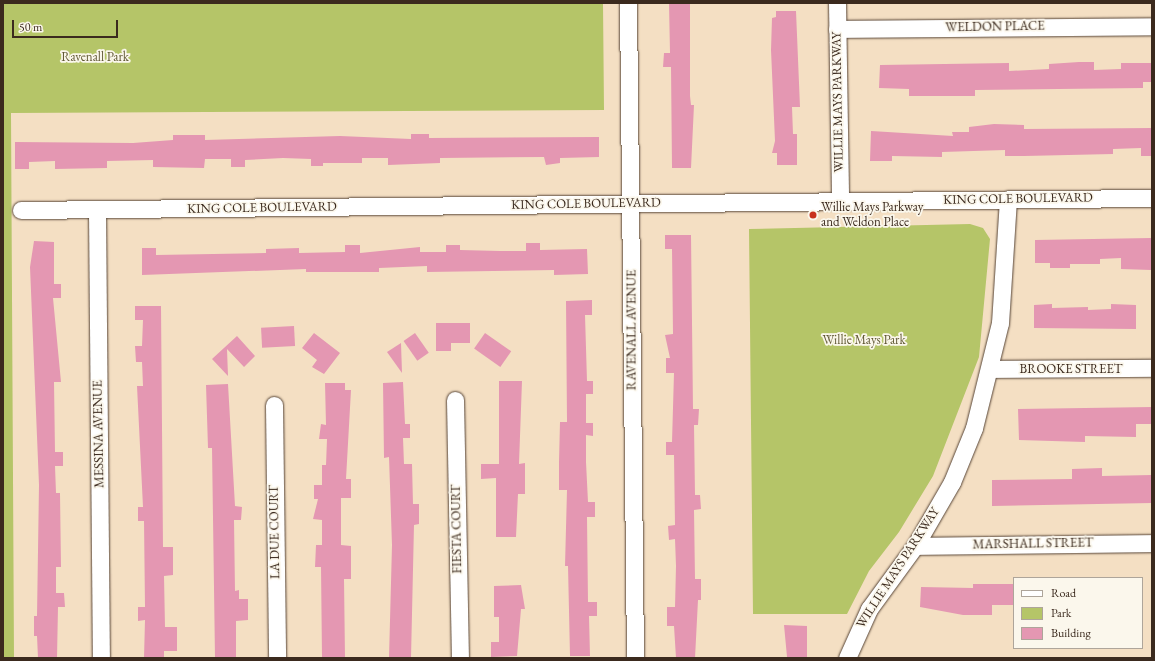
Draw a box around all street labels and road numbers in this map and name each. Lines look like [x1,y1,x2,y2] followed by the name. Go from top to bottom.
[945,18,1045,36] street label: WELDON PLACE
[829,32,847,172] street label: WILLIE MAYS PARKWAY
[943,190,1093,208] street label: KING COLE BOULEVARD
[511,195,661,213] street label: KING COLE BOULEVARD
[187,199,337,217] street label: KING COLE BOULEVARD
[624,270,640,390] street label: RAVENALL AVENUE
[1020,361,1122,377] street label: BROOKE STREET
[90,380,108,488] street label: MESSINA AVENUE
[448,484,466,574] street label: FIESTA COURT
[266,485,284,579] street label: LA DUE COURT
[853,505,943,631] street label: WILLIE MAYS PARKWAY
[973,535,1093,553] street label: MARSHALL STREET

